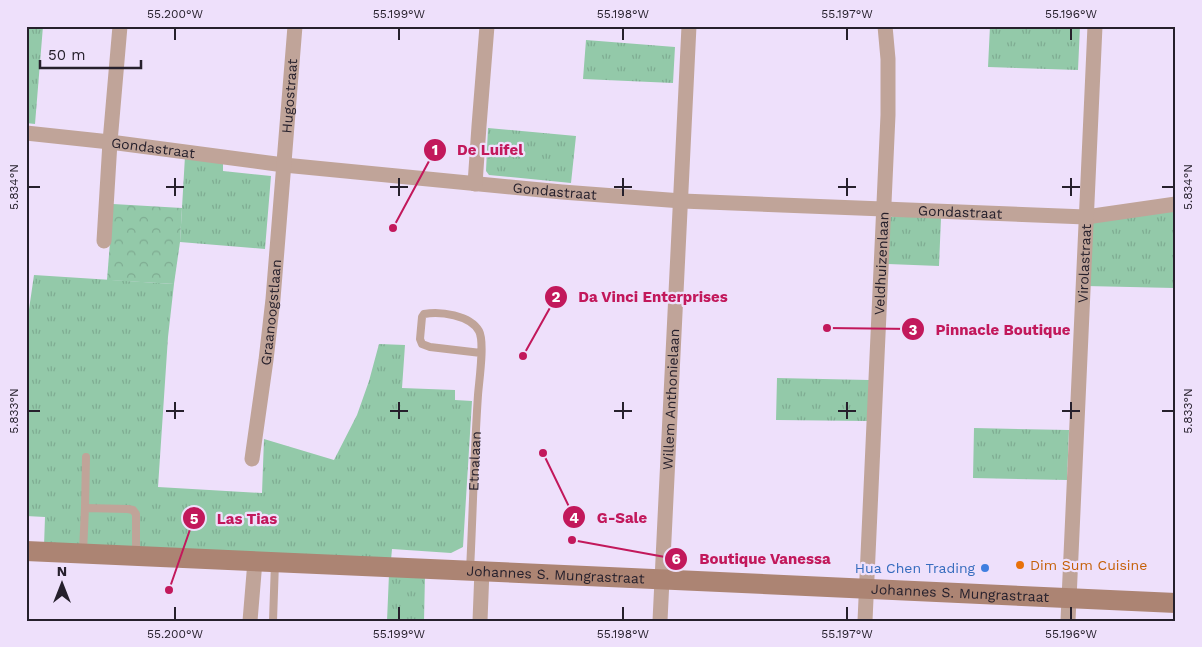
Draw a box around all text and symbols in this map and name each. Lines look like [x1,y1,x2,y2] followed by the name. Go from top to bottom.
[147,7,204,21] text: 55.200°W
[373,7,426,21] text: 55.199°W
[597,7,650,21] text: 55.198°W
[821,7,873,21] text: 55.197°W
[1045,7,1098,21] text: 55.196°W
[40,38,141,70] scale bar
[48,46,85,64] text: 50 m
[278,58,300,134] street label: Hugostraat
[110,134,196,161] street label: Gondastraat
[422,135,533,165] callout: De Luifel
[432,141,438,159] text: 1
[457,141,523,159] text: De Luifel
[7,164,21,210] text: 5.834°N
[1181,164,1195,210] text: 5.834°N
[512,179,597,203] street label: Gondastraat
[918,202,1003,222] street label: Gondastraat
[871,211,892,315] street label: Veldhuizenlaan
[1074,223,1094,303] street label: Virolastraat
[257,259,284,366] street label: Graanoogstlaan
[543,282,738,312] callout: Da Vinci Enterprises
[552,288,561,306] text: 2
[578,288,728,306] text: Da Vinci Enterprises
[900,314,1080,344] callout: Pinnacle Boutique
[909,321,918,339] text: 3
[936,321,1071,339] text: Pinnacle Boutique
[659,328,682,470] street label: Willem Anthonielaan
[7,388,21,434] text: 5.833°N
[1181,388,1195,434] text: 5.833°N
[465,431,484,491] street label: Etnalaan
[561,502,657,532] callout: G-Sale
[182,503,287,533] callout: Las Tias
[569,509,579,527] text: 4
[597,509,647,527] text: G-Sale
[190,510,199,528] text: 5
[217,510,277,528] text: Las Tias
[664,544,840,574] callout: Boutique Vanessa
[671,550,681,568] text: 6
[699,550,831,568] text: Boutique Vanessa
[1030,557,1147,573] place label: Dim Sum Cuisine
[1014,559,1026,571] marker: Dim Sum Cuisine
[38,560,88,610] north arrow
[855,560,976,576] place label: Hua Chen Trading
[979,562,991,574] marker: Hua Chen Trading
[57,563,67,579] text: N
[466,563,645,587] street label: Johannes S. Mungrastraat
[871,581,1050,605] street label: Johannes S. Mungrastraat
[147,627,204,641] text: 55.200°W
[373,627,426,641] text: 55.199°W
[597,627,650,641] text: 55.198°W
[821,627,873,641] text: 55.197°W
[1045,627,1098,641] text: 55.196°W

